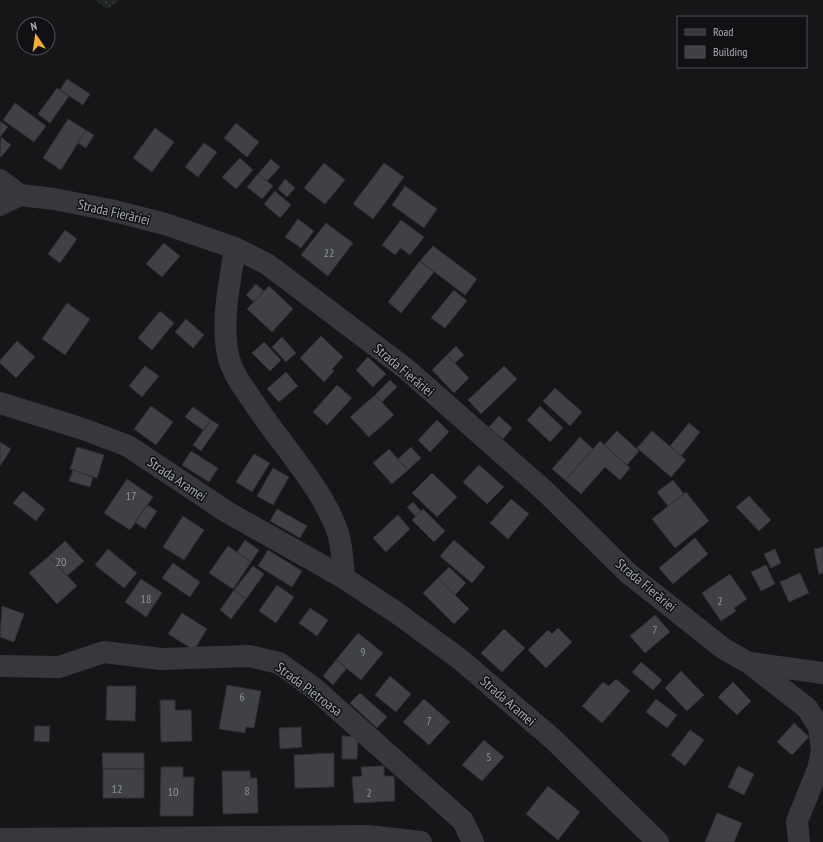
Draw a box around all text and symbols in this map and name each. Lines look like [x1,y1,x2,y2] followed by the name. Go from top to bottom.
[16,16,56,56] north arrow
[677,16,807,68] legend
[29,19,38,34] text: N
[713,24,733,39] text: Road
[713,44,748,59] text: Building
[76,195,152,229] street label: Strada Fierăriei
[324,245,334,260] house number: 22
[370,339,438,401] street label: Strada Fierăriei
[144,453,210,505] street label: Strada Aramei
[126,488,136,503] house number: 17
[56,554,66,569] house number: 20
[612,554,680,616] street label: Strada Fierăriei
[141,591,151,606] house number: 18
[717,593,723,608] house number: 2
[652,622,658,637] house number: 7
[360,644,366,659] house number: 9
[272,658,346,720] street label: Strada Pietroasa
[477,672,539,730] street label: Strada Aramei
[239,689,245,704] house number: 6
[426,713,432,728] house number: 7
[486,749,492,764] house number: 5
[112,781,122,796] house number: 12
[244,783,250,798] house number: 8
[168,784,178,799] house number: 10
[366,785,372,800] house number: 2

